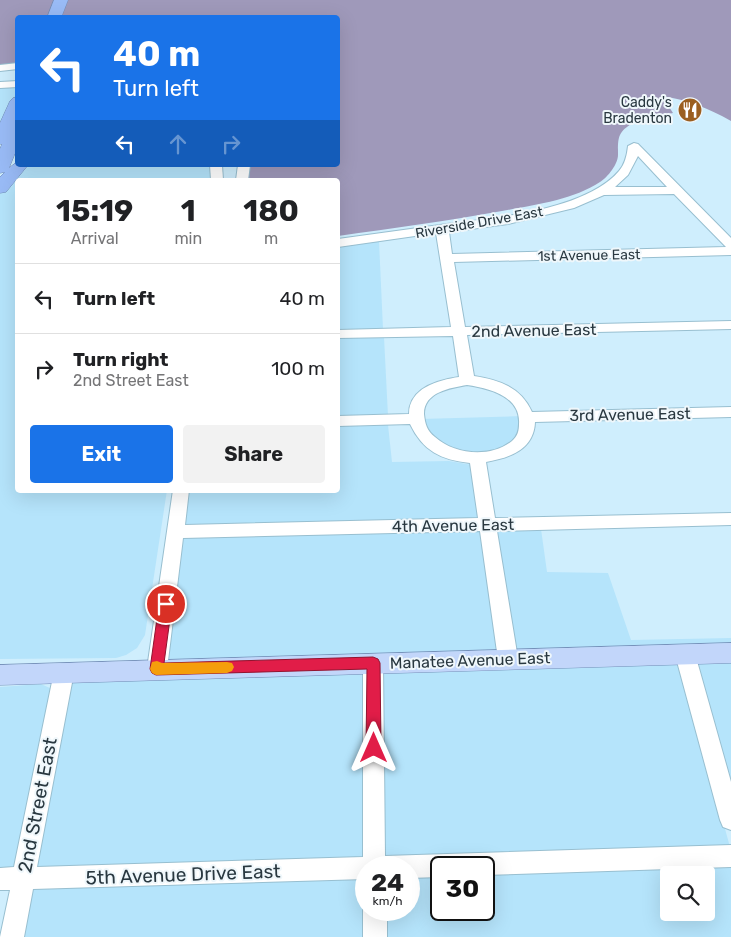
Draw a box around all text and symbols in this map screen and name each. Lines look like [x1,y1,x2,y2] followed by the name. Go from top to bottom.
[113,33,200,75] text: 40 m
[30,35,95,100] icon: left
[113,75,199,102] text: Turn left
[603,94,672,127] place label: Caddy's Bradenton
[677,97,703,123] restaurant icon: Caddy's Bradenton
[111,130,139,158] icon: left
[164,130,192,158] icon: ahead
[217,130,245,158] icon: right
[56,193,133,229] text: 15:19
[181,193,196,229] text: 1
[243,193,299,229] text: 180
[414,203,545,242] street label: Riverside Drive East
[71,229,119,248] text: Arrival
[174,229,202,248] text: min
[264,229,278,248] text: m
[537,246,641,265] street label: 1st Avenue East
[30,285,58,313] icon: left
[73,287,155,310] text: Turn left
[280,287,325,310] text: 40 m
[471,320,597,341] street label: 2nd Avenue East
[73,348,168,371] text: Turn right
[30,355,58,383] icon: right
[271,357,325,380] text: 100 m
[73,371,189,390] text: 2nd Street East
[569,404,691,425] street label: 3rd Avenue East
[30,425,173,483] button: Exit
[183,425,325,483] button: Share
[392,515,514,536] street label: 4th Avenue East
[145,583,187,625] pin
[152,590,180,618] icon: arrive
[389,648,551,673] street label: Manatee Avenue East
[347,721,399,773] position arrow
[13,735,62,875] street label: 2nd Street East
[430,856,495,921] speed limit sign: 30
[85,860,281,889] street label: 5th Avenue Drive East
[660,866,715,921] map controls
[660,866,715,921] button: search
[371,868,404,897] text: 24
[373,894,402,908] text: km/h

